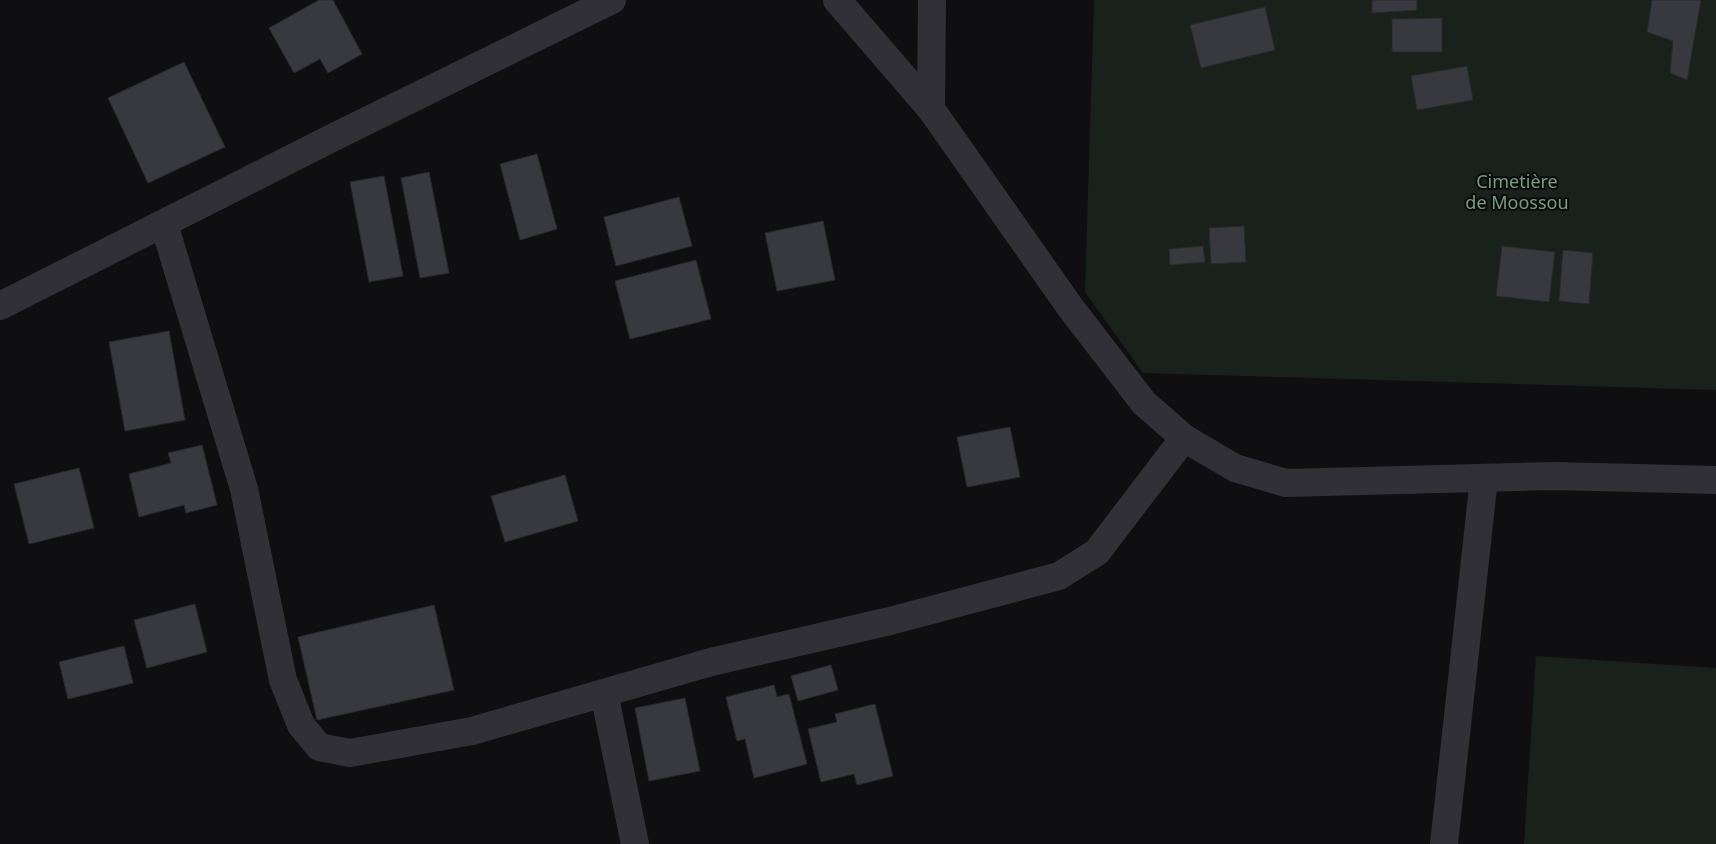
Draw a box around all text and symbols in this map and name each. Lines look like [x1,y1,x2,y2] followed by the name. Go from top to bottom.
[1465,169,1569,214] park label: Cimetière de Moossou

